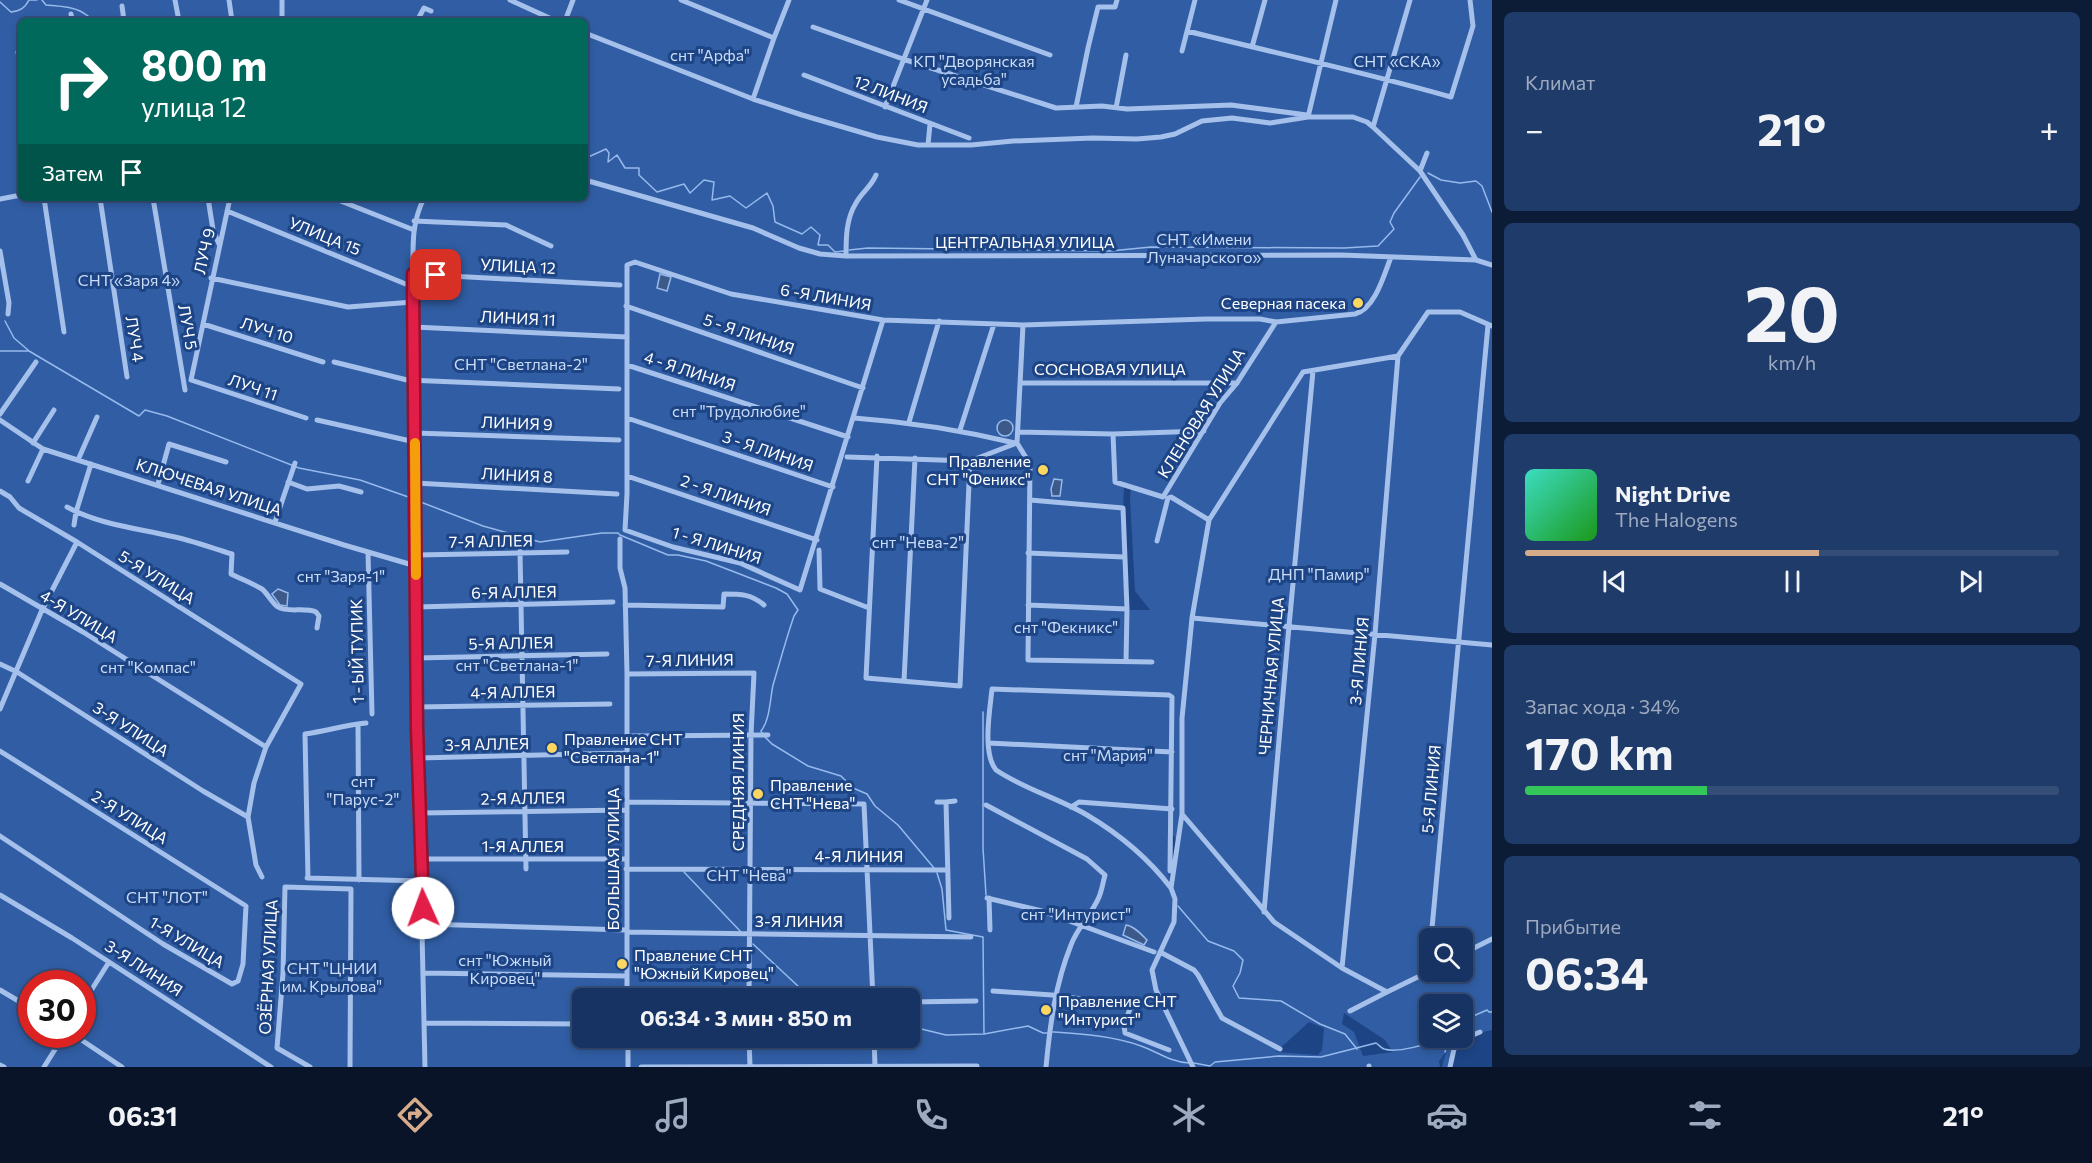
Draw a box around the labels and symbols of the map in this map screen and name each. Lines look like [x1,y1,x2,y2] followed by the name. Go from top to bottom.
[670,45,750,64] park label: снт "Арфа"
[913,51,1035,88] park label: КП "Дворянская усадьба"
[1353,51,1441,70] park label: СНТ «СКА»
[852,71,931,116] street label: 12 ЛИНИЯ
[286,213,364,259] street label: УЛИЦА 15
[189,226,218,276] street label: ЛУЧ 9
[1147,229,1261,266] park label: СНТ «Имени Луначарского»
[935,232,1115,251] street label: ЦЕНТРАЛЬНАЯ УЛИЦА
[410,249,461,300] pin
[480,254,556,277] street label: УЛИЦА 12
[78,270,180,289] park label: СНТ «Заря 4»
[779,279,873,314] street label: 6 -Я ЛИНИЯ
[1221,293,1346,312] place label: Северная пасека
[1351,296,1365,310] marker: Северная пасека
[175,303,202,351] street label: ЛУЧ 5
[480,306,556,329] street label: ЛИНИЯ 11
[701,309,797,358] street label: 5 - Я ЛИНИЯ
[239,313,296,346] street label: ЛУЧ 10
[122,315,149,364] street label: ЛУЧ 4
[1153,344,1248,481] street label: КЛЕНОВАЯ УЛИЦА
[642,347,738,394] street label: 4 - Я ЛИНИЯ
[454,354,588,373] park label: СНТ "Светлана-2"
[1034,359,1186,378] street label: СОСНОВАЯ УЛИЦА
[226,369,280,404] street label: ЛУЧ 11
[672,401,806,420] park label: снт "Трудолюбие"
[481,412,553,433] street label: ЛИНИЯ 9
[720,426,816,475] street label: 3 - Я ЛИНИЯ
[926,451,1031,488] place label: Правление СНТ "Феникс"
[134,454,284,519] street label: КЛЮЧЕВАЯ УЛИЦА
[481,463,553,486] street label: ЛИНИЯ 8
[1036,463,1050,477] marker: Правление СНТ "Феникс"
[678,470,774,519] street label: 2 - Я ЛИНИЯ
[670,522,764,567] street label: 1 - Я ЛИНИЯ
[449,530,533,551] street label: 7-Я АЛЛЕЯ
[872,532,964,551] park label: снт "Нева-2"
[116,546,199,608] street label: 5-Я УЛИЦА
[1268,564,1370,583] park label: ДНП "Памир"
[297,566,385,585] park label: снт "Заря-1"
[471,581,557,602] street label: 6-Я АЛЛЕЯ
[37,585,121,646] street label: 4-Я УЛИЦА
[1254,596,1287,756] street label: ЧЕРНИЧНАЯ УЛИЦА
[346,598,367,704] street label: 1 - ЫЙ ТУПИК
[1345,616,1372,706] street label: 3-Я ЛИНИЯ
[1014,617,1118,636] park label: снт "Фекникс"
[468,632,554,653] street label: 5-Я АЛЛЕЯ
[646,649,734,670] street label: 7-Я ЛИНИЯ
[455,655,579,674] park label: снт "Светлана-1"
[100,657,196,676] park label: снт "Компас"
[470,681,556,702] street label: 4-Я АЛЛЕЯ
[90,697,173,760] street label: 3-Я УЛИЦА
[728,713,747,851] street label: СРЕДНЯЯ ЛИНИЯ
[564,729,683,766] place label: Правление СНТ "Светлана-1"
[444,733,530,754] street label: 3-Я АЛЛЕЯ
[545,741,559,755] marker: Правление СНТ "Светлана-1"
[1417,744,1444,834] street label: 5-Я ЛИНИЯ
[1063,745,1153,764] park label: снт "Мария"
[327,771,399,808] park label: снт "Парус-2"
[770,775,855,812] place label: Правление СНТ "Нева"
[89,786,172,847] street label: 2-Я УЛИЦА
[480,787,565,808] street label: 2-Я АЛЛЕЯ
[603,787,622,931] street label: БОЛЬШАЯ УЛИЦА
[751,787,765,801] marker: Правление СНТ "Нева"
[482,836,564,855] street label: 1-Я АЛЛЕЯ
[815,846,903,865] street label: 4-Я ЛИНИЯ
[706,865,792,884] park label: СНТ "Нева"
[391,876,455,940] position arrow
[126,887,208,906] park label: СНТ "ЛОТ"
[254,899,281,1035] street label: ОЗЁРНАЯ УЛИЦА
[1021,904,1131,923] park label: снт "Интурист"
[755,911,843,930] street label: 3-Я ЛИНИЯ
[146,912,228,971] street label: 1-Я УЛИЦА
[102,936,187,1000] street label: 3-Я ЛИНИЯ
[634,945,774,982] place label: Правление СНТ "Южный Кировец"
[458,950,552,987] park label: снт "Южный Кировец"
[615,957,629,971] marker: Правление СНТ "Южный Кировец"
[282,958,382,995] park label: СНТ "ЦНИИ им. Крылова"
[18,970,96,1048] speed limit sign: 30
[1058,991,1177,1028] place label: Правление СНТ "Интурист"
[1039,1003,1053,1017] marker: Правление СНТ "Интурист"

